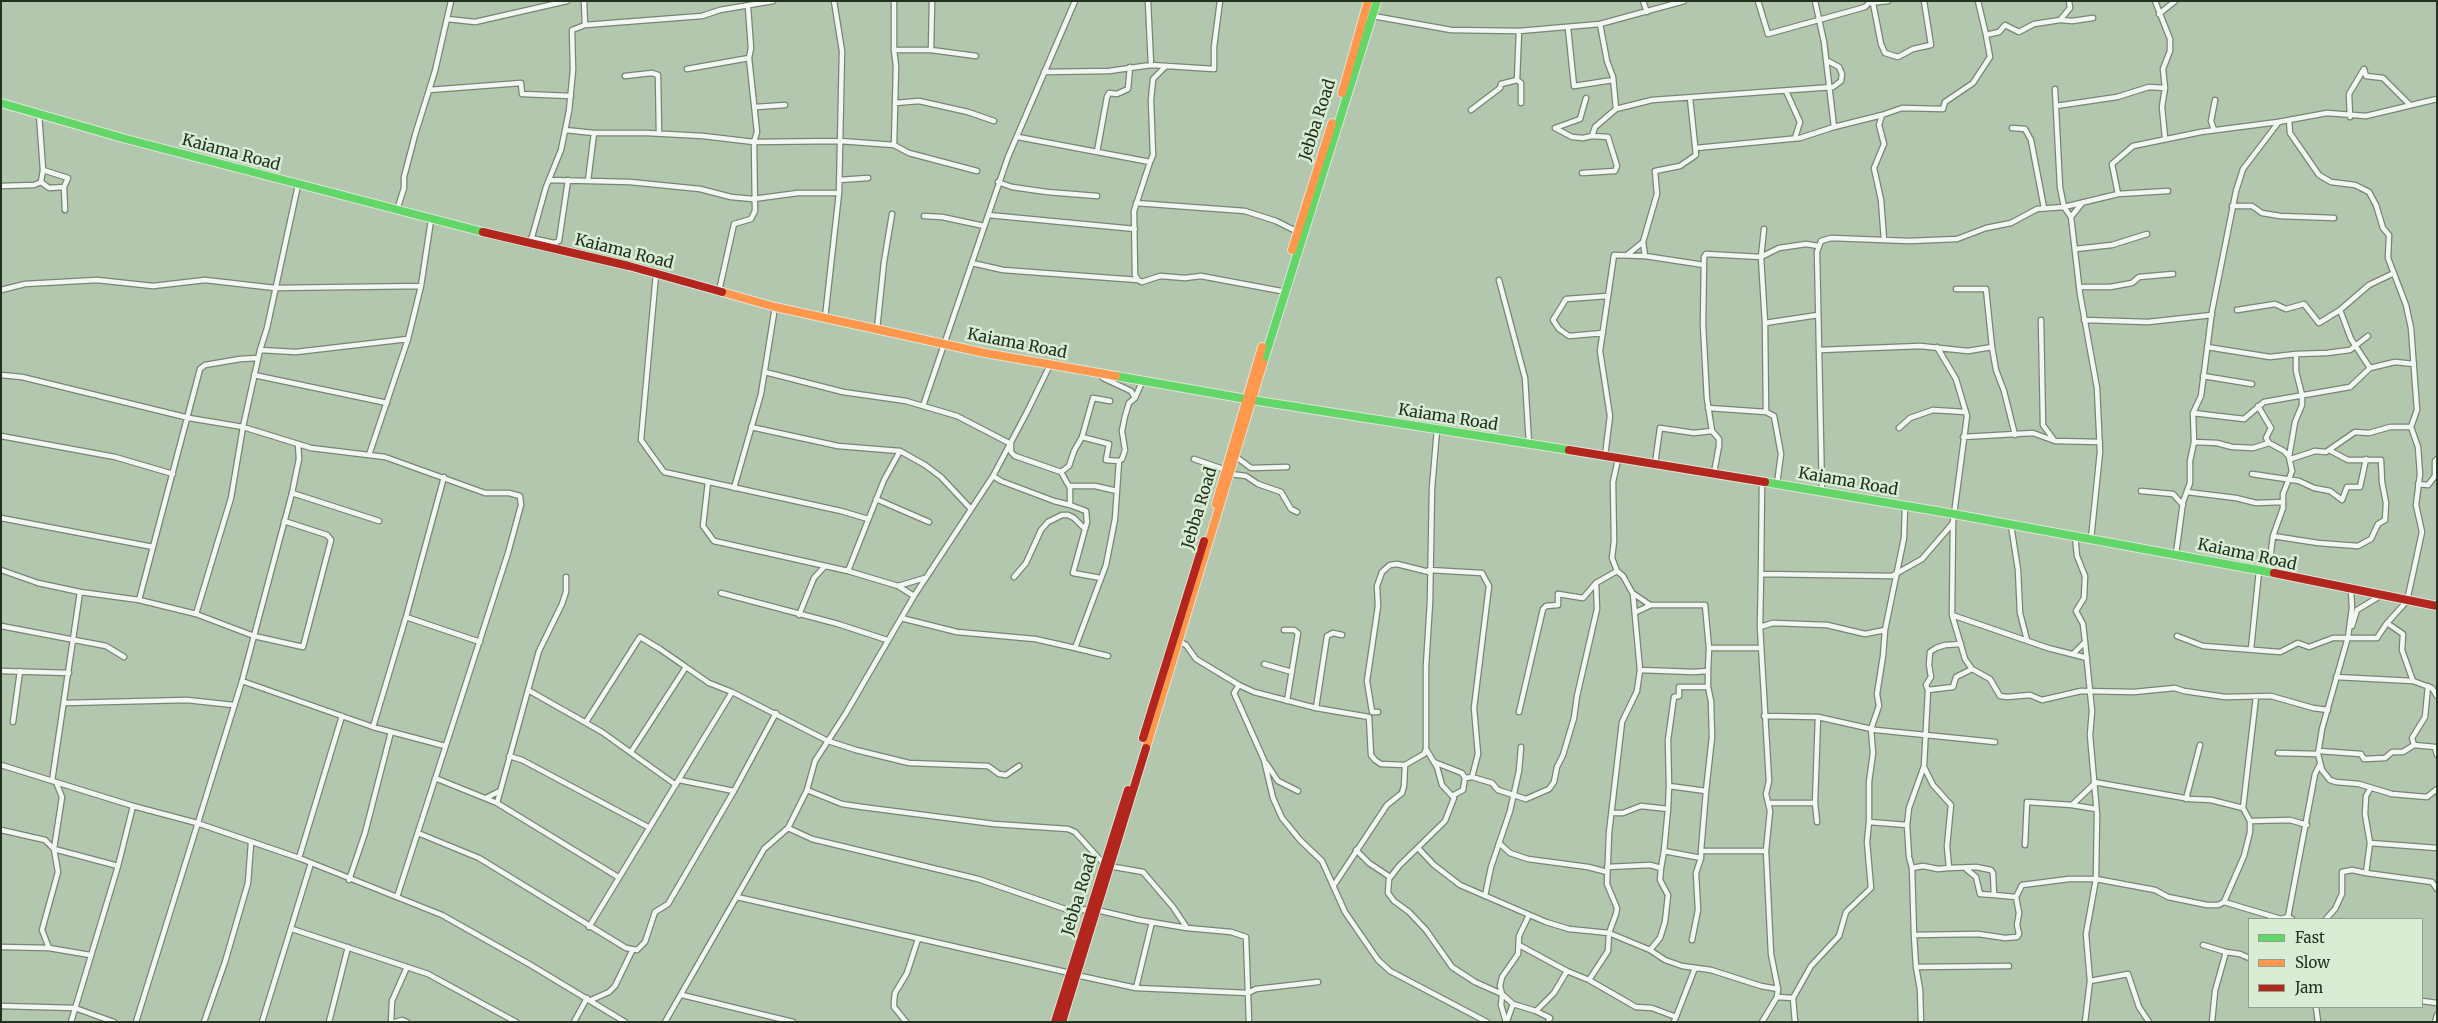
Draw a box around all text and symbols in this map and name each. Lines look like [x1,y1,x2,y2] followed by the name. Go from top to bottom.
[1296,77,1340,163] street label: Jebba Road
[180,131,282,175] street label: Kaiama Road
[573,230,675,274] street label: Kaiama Road
[966,325,1068,363] street label: Kaiama Road
[1397,401,1499,435] street label: Kaiama Road
[1797,464,1899,500] street label: Kaiama Road
[1178,465,1222,551] street label: Jebba Road
[2196,535,2298,575] street label: Kaiama Road
[1058,852,1102,938] street label: Jebba Road
[2248,918,2423,1008] legend
[2295,928,2325,947] text: Fast
[2295,953,2330,972] text: Slow
[2295,978,2323,997] text: Jam

